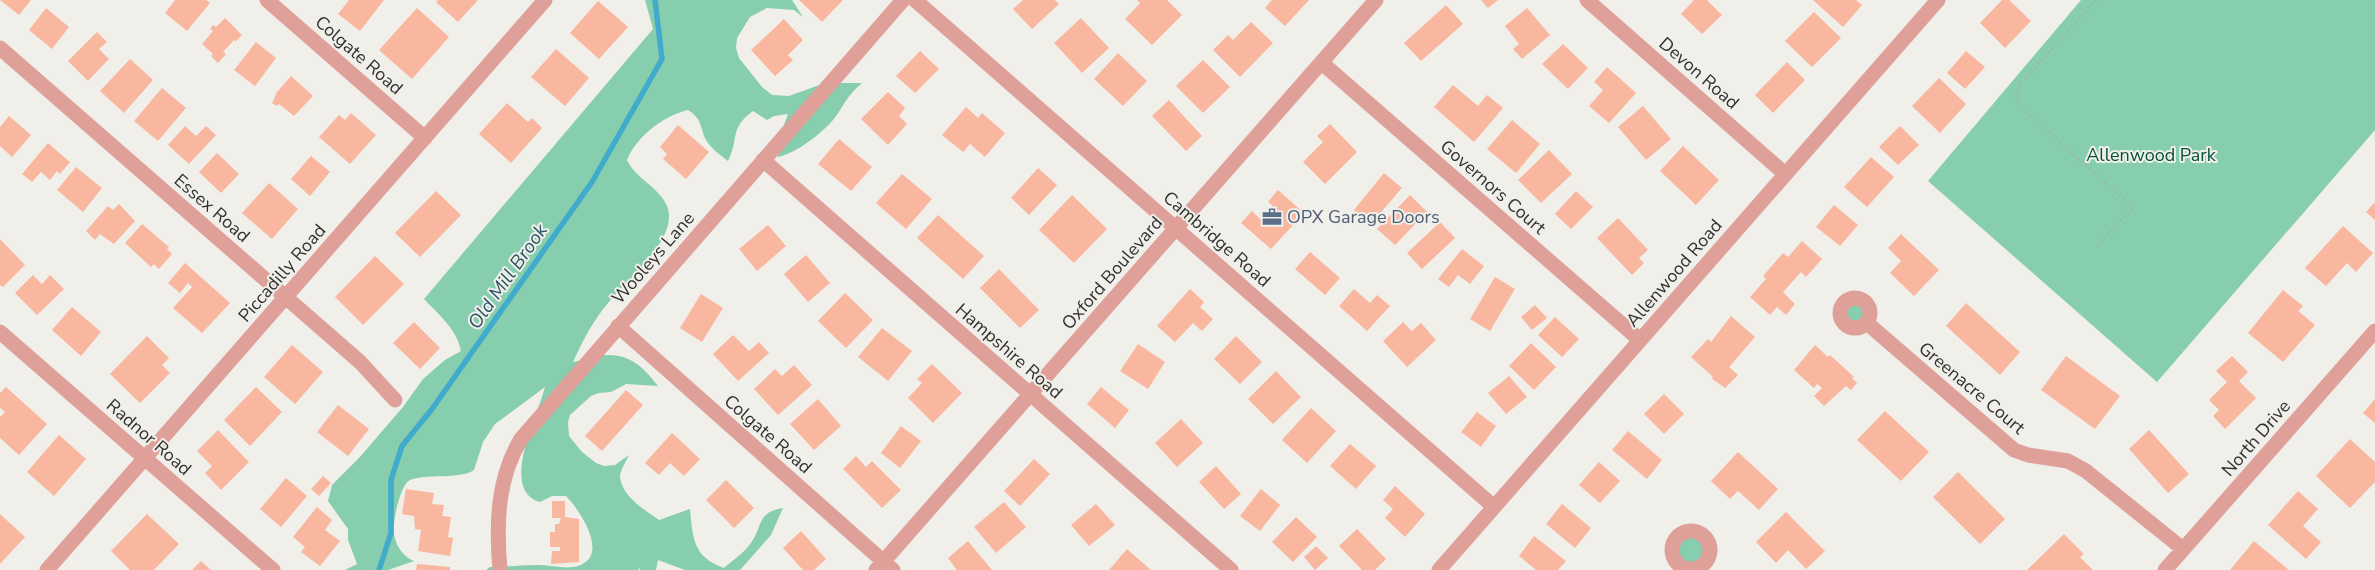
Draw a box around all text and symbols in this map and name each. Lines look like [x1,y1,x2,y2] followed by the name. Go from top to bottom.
[310,10,408,100] street label: Colgate Road
[1654,32,1744,114] street label: Devon Road
[1435,134,1552,240] street label: Governors Court
[2086,143,2217,167] park label: Allenwood Park
[169,168,255,248] street label: Essex Road
[1158,186,1276,292] street label: Cambridge Road
[1287,205,1440,229] place label: OPX Garage Doors
[1261,206,1283,228] office icon: OPX Garage Doors
[606,207,700,309] street label: Wooleys Lane
[1056,211,1168,335] street label: Oxford Boulevard
[1621,214,1727,332] street label: Allenwood Road
[462,218,554,334] water label: Old Mill Brook
[233,219,331,327] street label: Piccadilly Road
[950,298,1068,404] street label: Hampshire Road
[1914,336,2031,440] street label: Greenacre Court
[719,389,817,479] street label: Colgate Road
[101,393,197,481] street label: Radnor Road
[2216,395,2296,481] street label: North Drive

